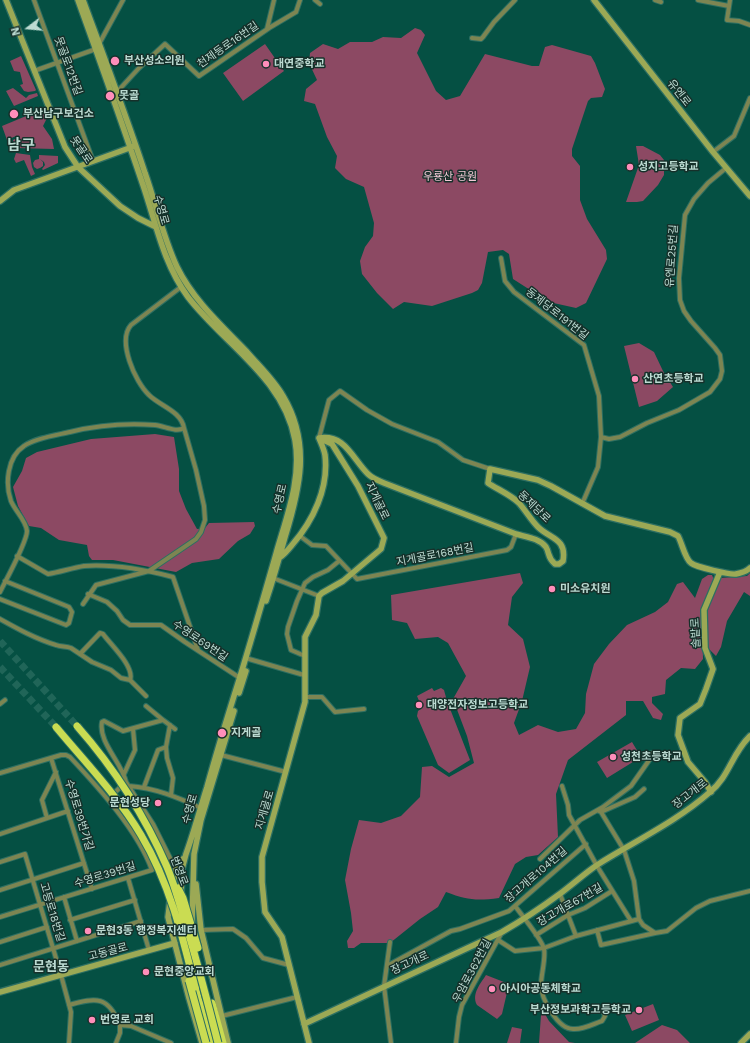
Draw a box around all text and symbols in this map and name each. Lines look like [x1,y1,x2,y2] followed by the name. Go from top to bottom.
[8,8,48,48] north arrow
[195,19,261,71] street label: 천제등로16번길
[9,26,23,37] text: N
[51,35,85,97] street label: 못골로12번길
[124,54,185,68] place label: 부산성소의원
[109,55,121,67] marker: 부산성소의원
[274,57,325,71] place label: 대연중학교
[261,59,271,69] marker: 대연중학교
[664,77,694,109] street label: 유엔로
[119,89,139,103] place label: 못골
[104,90,116,102] marker: 못골
[23,107,94,121] place label: 부산남구보건소
[8,108,20,120] marker: 부산남구보건소
[67,134,95,166] street label: 못골로
[7,137,35,155] district label: 남구
[638,160,699,174] place label: 성지고등학교
[625,162,635,172] marker: 성지고등학교
[423,170,477,184] park label: 우룡산 공원
[150,194,172,226] street label: 수영로
[663,224,681,288] street label: 유엔로25번길
[523,285,591,343] street label: 동제당로191번길
[643,372,704,386] place label: 산연초등학교
[630,374,640,384] marker: 산연초등학교
[362,480,392,522] street label: 지게골로
[270,483,290,515] street label: 수영로
[515,488,553,526] street label: 동제당로
[395,541,475,569] street label: 지게골로168번길
[560,582,611,596] place label: 미소유치원
[547,584,557,594] marker: 미소유치원
[689,617,703,649] street label: 솔밭로
[170,618,230,664] street label: 수영로69번길
[427,698,528,712] place label: 대양전자정보고등학교
[414,700,424,710] marker: 대양전자정보고등학교
[231,726,261,740] place label: 지게골
[216,727,228,739] marker: 지게골
[621,750,682,764] place label: 성천초등학교
[608,752,618,762] marker: 성천초등학교
[670,776,710,812] street label: 장고개로
[62,778,96,852] street label: 수영로39번가길
[253,789,277,831] street label: 지게골로
[179,793,201,825] street label: 수영로
[110,796,150,810] place label: 문현성당
[153,798,163,808] marker: 문현성당
[502,844,570,906] street label: 장고개로104번길
[167,854,191,888] street label: 번영로
[73,859,137,891] street label: 수영로39번길
[37,881,67,943] street label: 고등로18번길
[535,881,605,929] street label: 장고개로67번길
[96,924,197,938] place label: 문현3동 행정복지센터
[83,926,93,936] marker: 문현3동 행정복지센터
[450,937,494,1005] street label: 우암로362번길
[87,940,129,964] street label: 고동골로
[389,948,431,978] street label: 장고개로
[33,959,69,975] district label: 문현동
[154,965,215,979] place label: 문현중앙교회
[141,967,151,977] marker: 문현중앙교회
[500,982,581,996] place label: 아시아공동체학교
[487,984,497,994] marker: 아시아공동체학교
[530,1003,631,1017] place label: 부산정보과학고등학교
[634,1005,644,1015] marker: 부산정보과학고등학교
[100,1013,154,1027] place label: 번영로 교회
[87,1015,97,1025] marker: 번영로 교회

